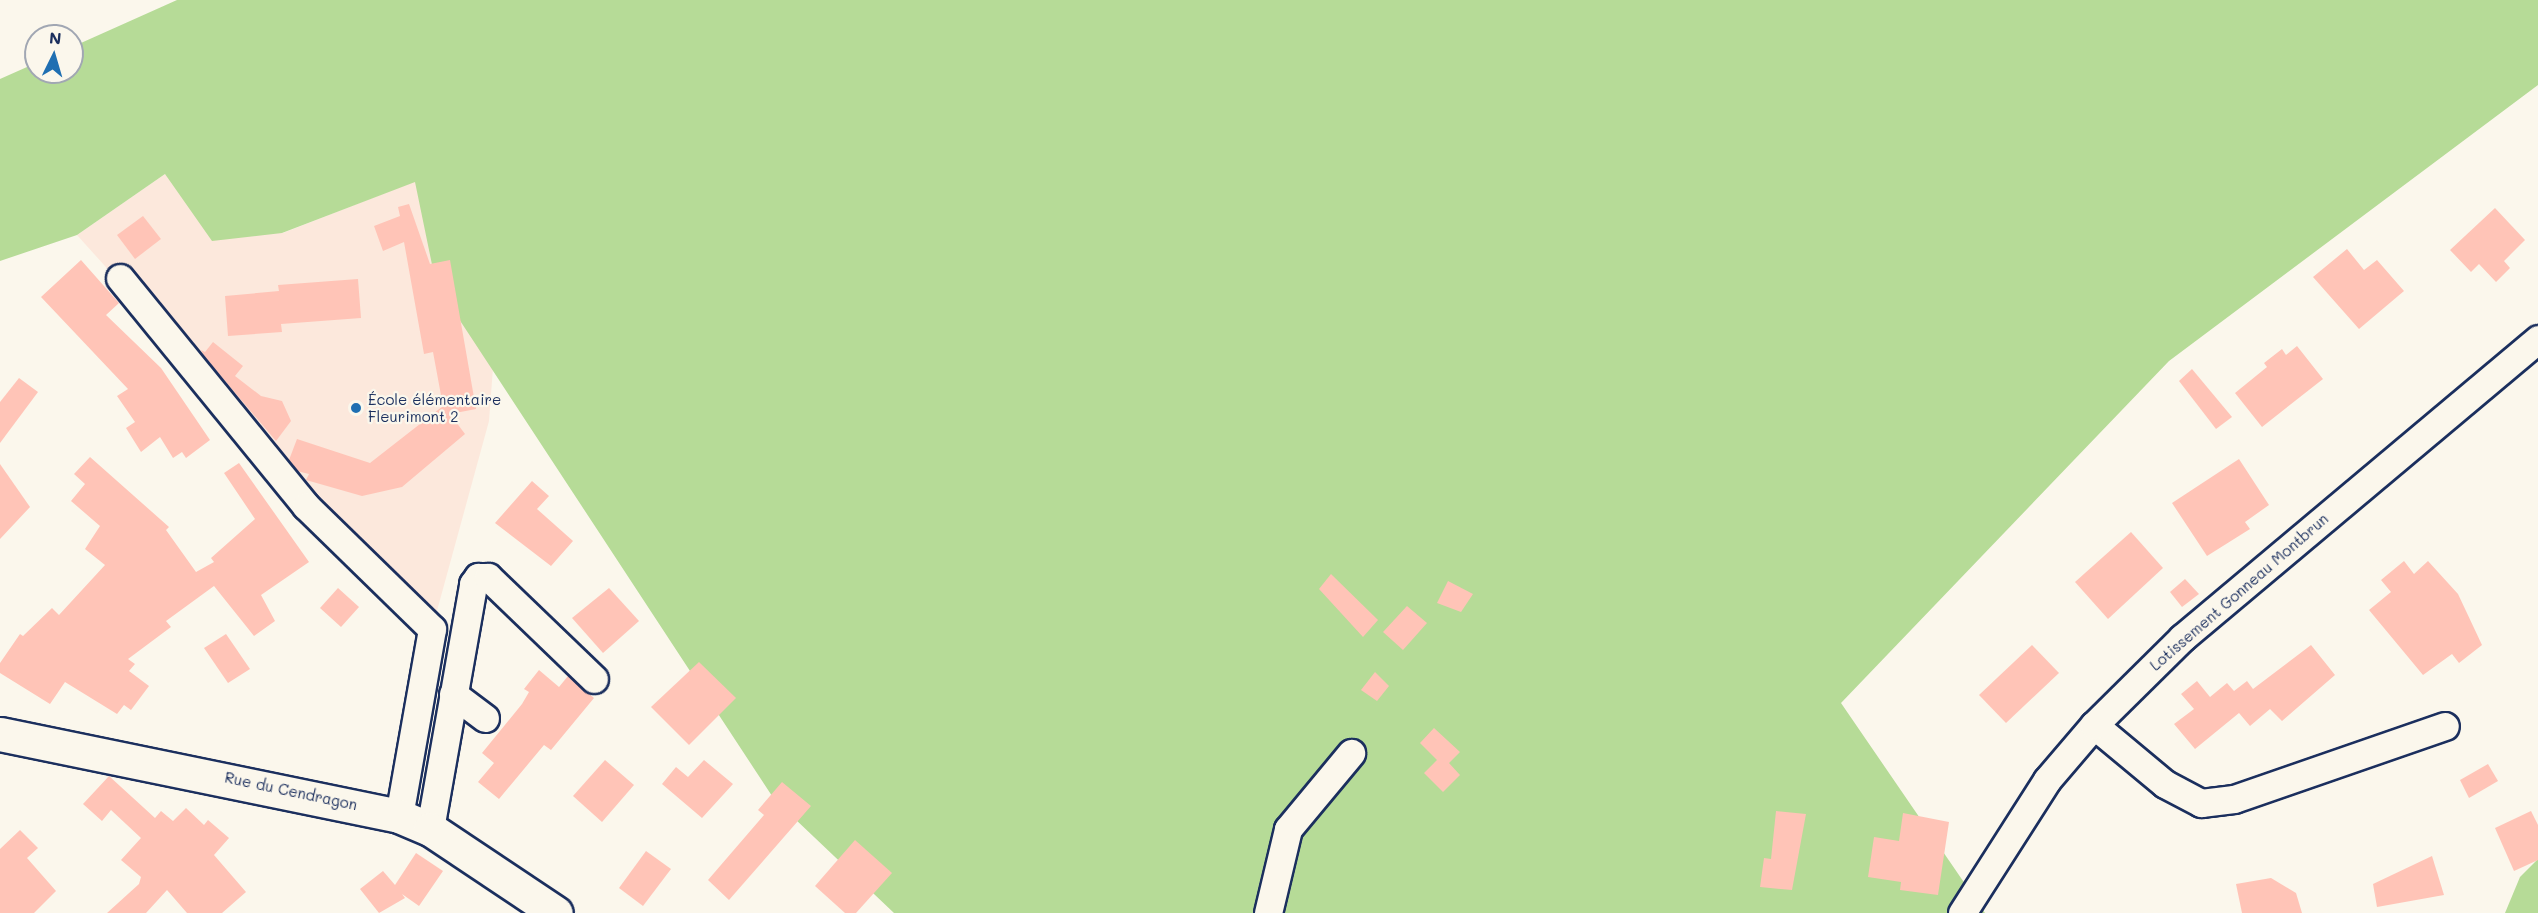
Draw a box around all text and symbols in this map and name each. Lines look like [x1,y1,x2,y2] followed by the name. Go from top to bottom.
[24,24,84,84] north arrow
[48,27,62,49] text: N
[368,390,501,425] place label: École élémentaire Fleurimont 2
[349,401,363,415] marker: École élémentaire Fleurimont 2
[2146,510,2332,674] street label: Lotissement Gonneau Montbrun
[223,768,359,814] street label: Rue du Cendragon

